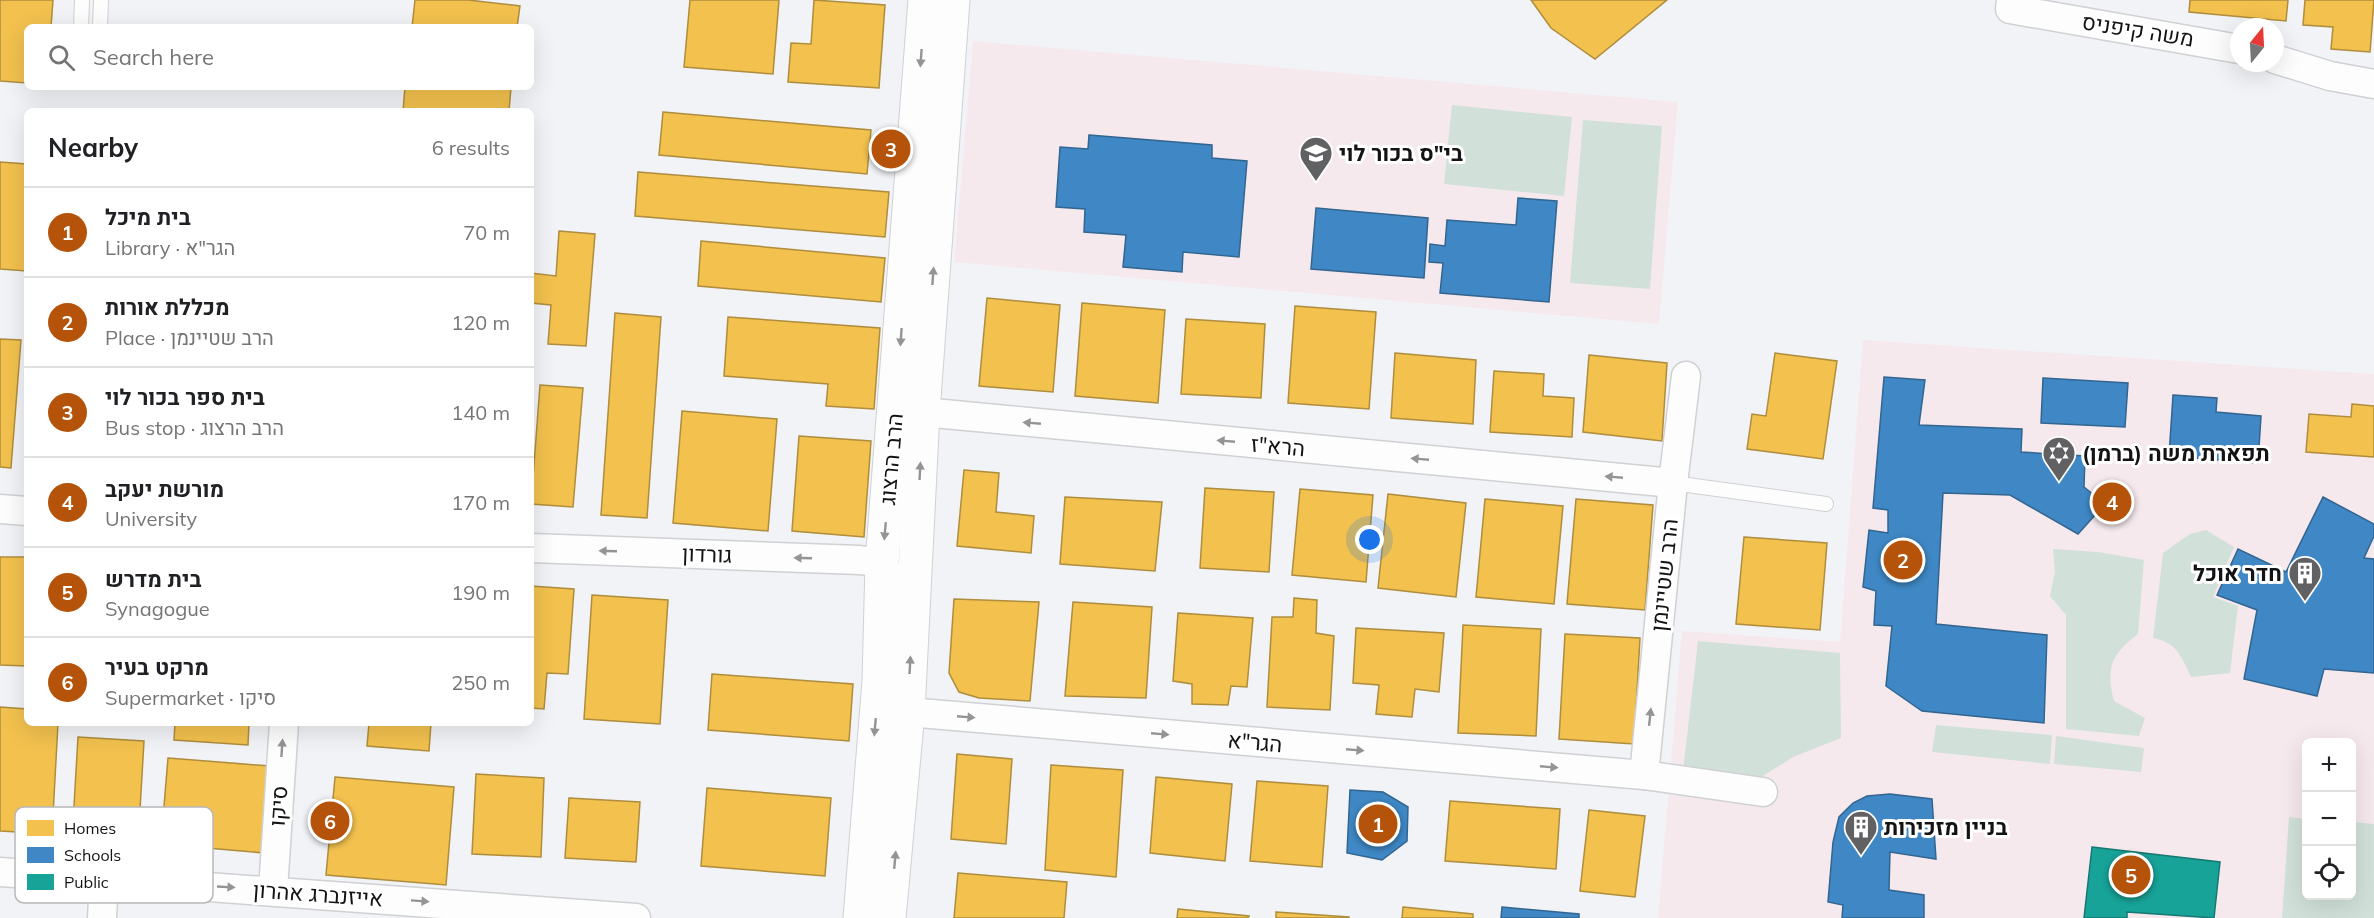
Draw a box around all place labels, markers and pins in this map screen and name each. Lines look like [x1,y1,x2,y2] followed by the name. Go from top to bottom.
[872,126,910,172] pin: 3
[1298,135,1334,182] school or university icon: בי"ס בכור לוי
[1339,139,1463,167] place label: בי"ס בכור לוי
[2041,435,2077,482] synagogue icon: תפארת משה (ברמן)
[2082,439,2270,467] place label: תפארת משה (ברמן)
[2092,480,2132,524] pin: 4
[1884,538,1922,582] pin: 2
[2287,555,2323,602] building icon: חדר אוכל
[2193,559,2282,587] place label: חדר אוכל
[310,798,350,844] pin: 6
[1358,802,1398,846] pin: 1
[1843,809,1879,856] building icon: בניין מזכירות
[1884,813,2007,841] place label: בניין מזכירות
[2112,852,2150,898] pin: 5

